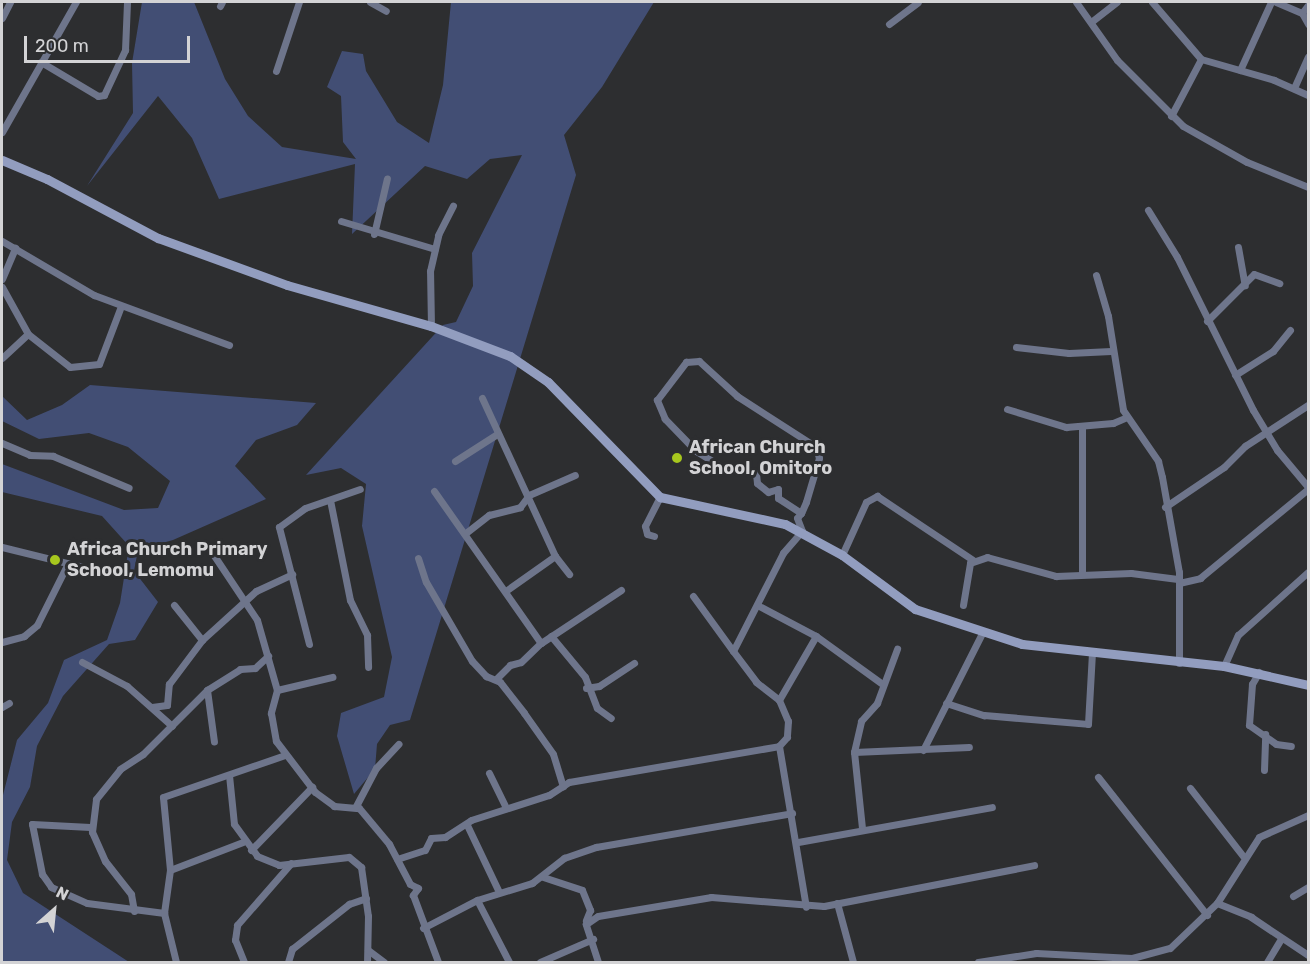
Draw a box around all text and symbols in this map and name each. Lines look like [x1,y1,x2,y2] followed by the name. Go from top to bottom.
[27,24,194,62] scale bar
[35,35,89,57] text: 200 m
[689,437,832,480] place label: African Church School, Omitoro
[670,451,684,465] marker: African Church School, Omitoro
[67,539,267,582] place label: Africa Church Primary School, Lemomu
[48,553,62,567] marker: Africa Church Primary School, Lemomu
[24,880,84,940] north arrow
[53,882,72,905] text: N

